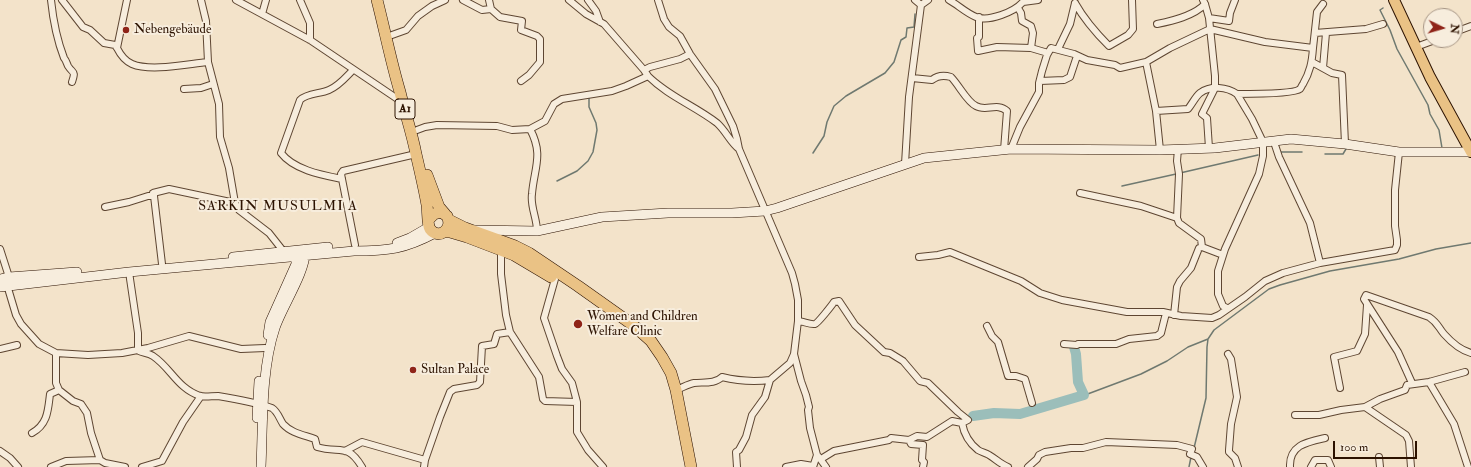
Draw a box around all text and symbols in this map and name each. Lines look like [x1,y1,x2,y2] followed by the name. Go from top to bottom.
[1423,8,1463,48] north arrow
[134,22,211,38] place label: Nebengebäude
[1448,24,1461,34] text: N
[121,25,131,35] marker: Nebengebäude
[395,99,415,119] road number: A1
[198,199,358,215] district label: SARKIN MUSULMI A
[587,309,698,340] place label: Women and Children Welfare Clinic
[572,318,584,330] marker: Women and Children Welfare Clinic
[421,362,489,378] place label: Sultan Palace
[408,365,418,375] marker: Sultan Palace
[1335,433,1419,459] scale bar
[1340,440,1368,455] text: 100 m

